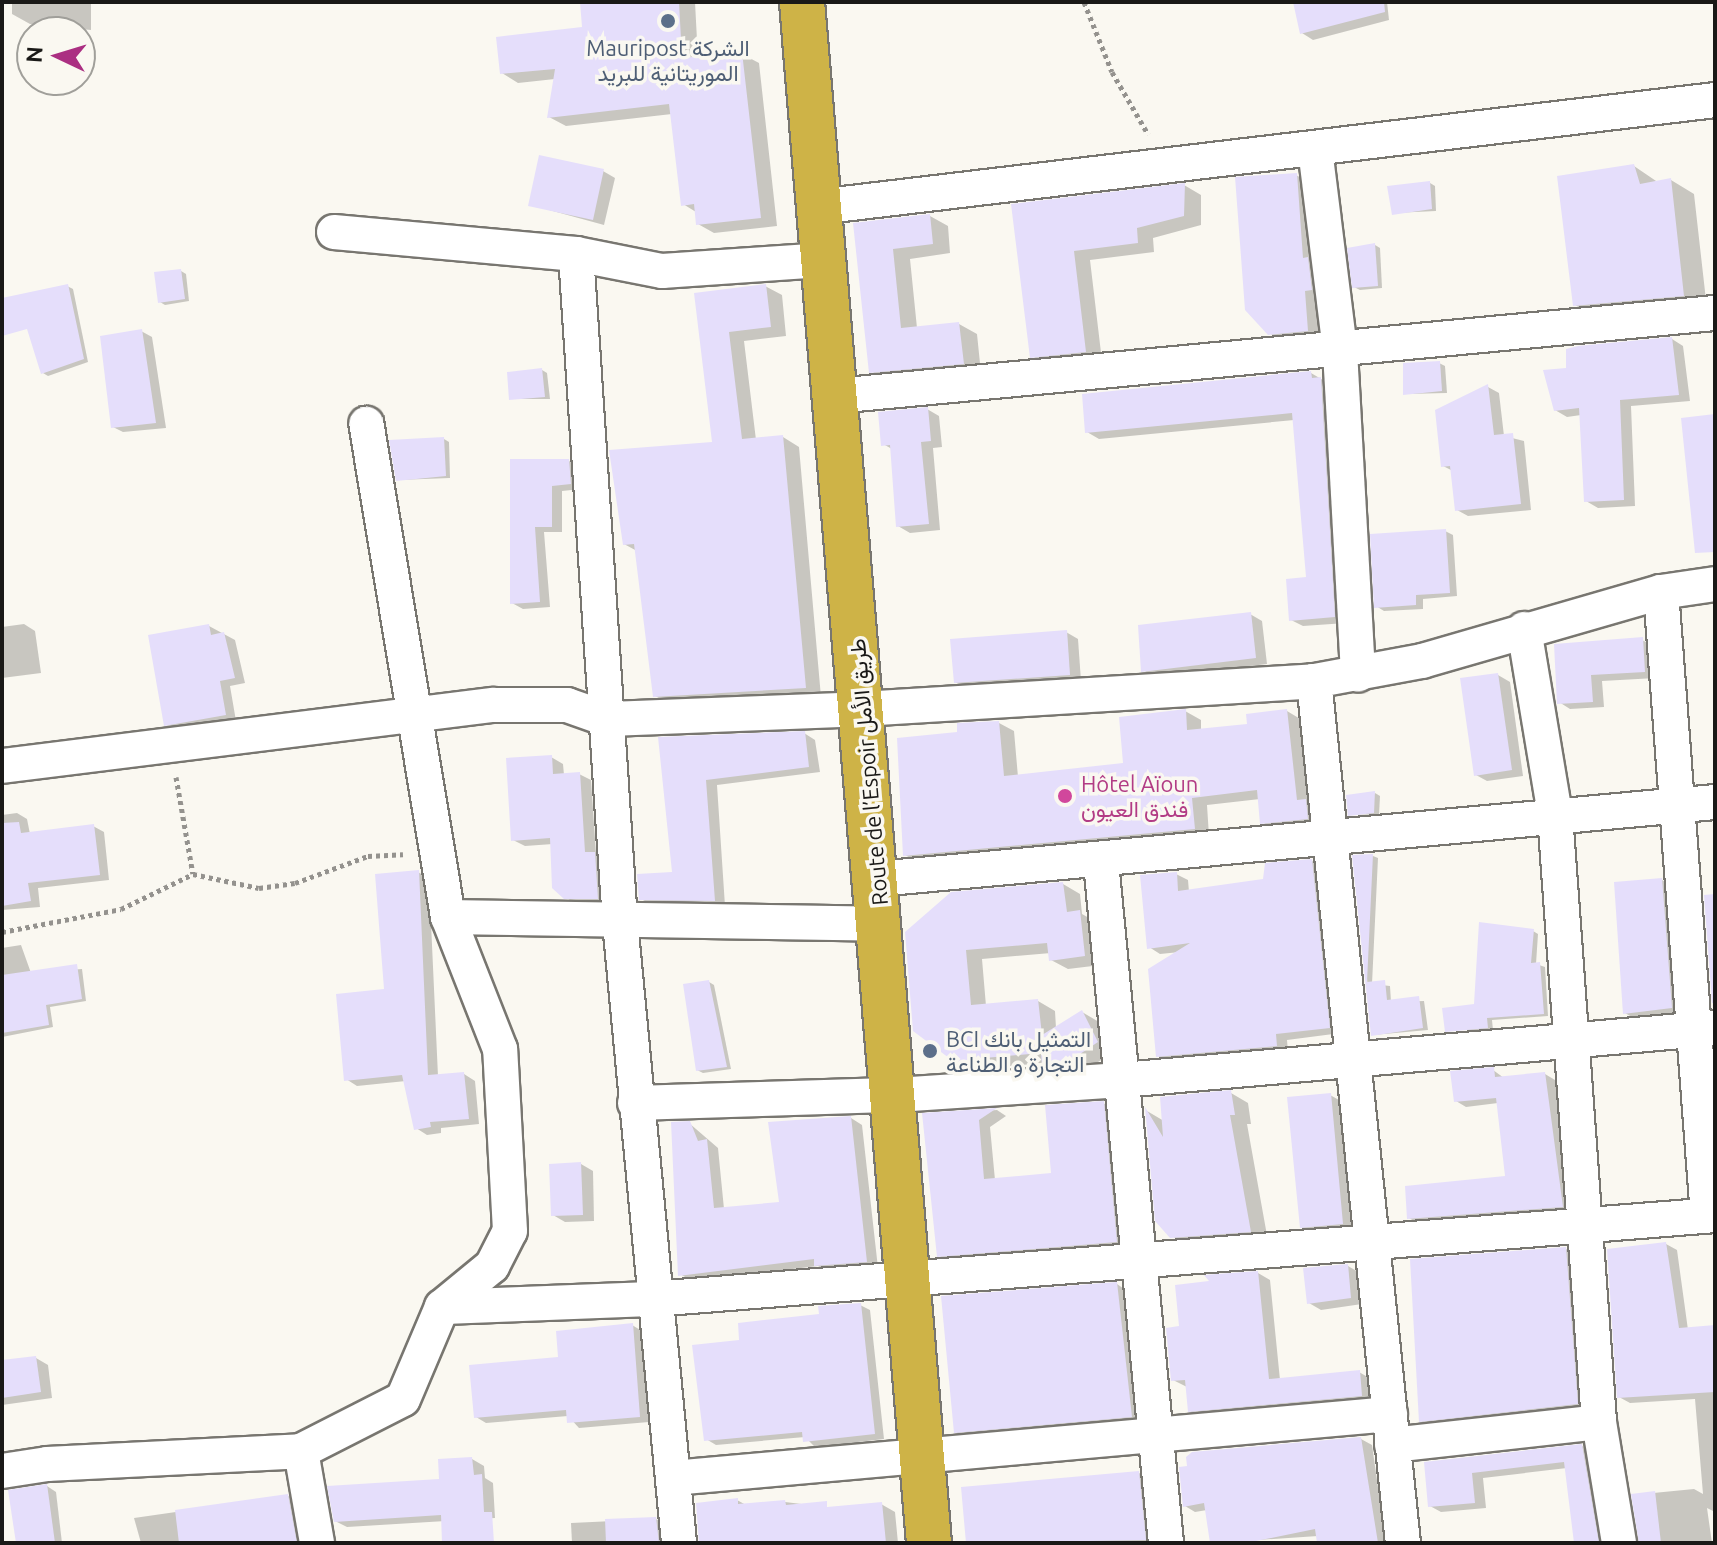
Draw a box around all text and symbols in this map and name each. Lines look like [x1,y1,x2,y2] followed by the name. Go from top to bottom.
[659,12,677,30] marker: Mauripost الشركة الموريتانية للبريد
[16,16,96,96] north arrow
[586,34,750,86] place label: Mauripost الشركة الموريتانية للبريد
[21,45,47,64] text: N
[843,637,893,907] street label: Route de l’Espoir طريق الأمل
[1081,770,1198,822] place label: Hôtel Aïoun فندق العيون
[1056,787,1074,805] marker: Hôtel Aïoun فندق العيون
[946,1025,1091,1076] place label: BCI التمثيل بانك التجارة و الطناعة
[921,1042,939,1060] marker: BCI التمثيل بانك التجارة و الطناعة

